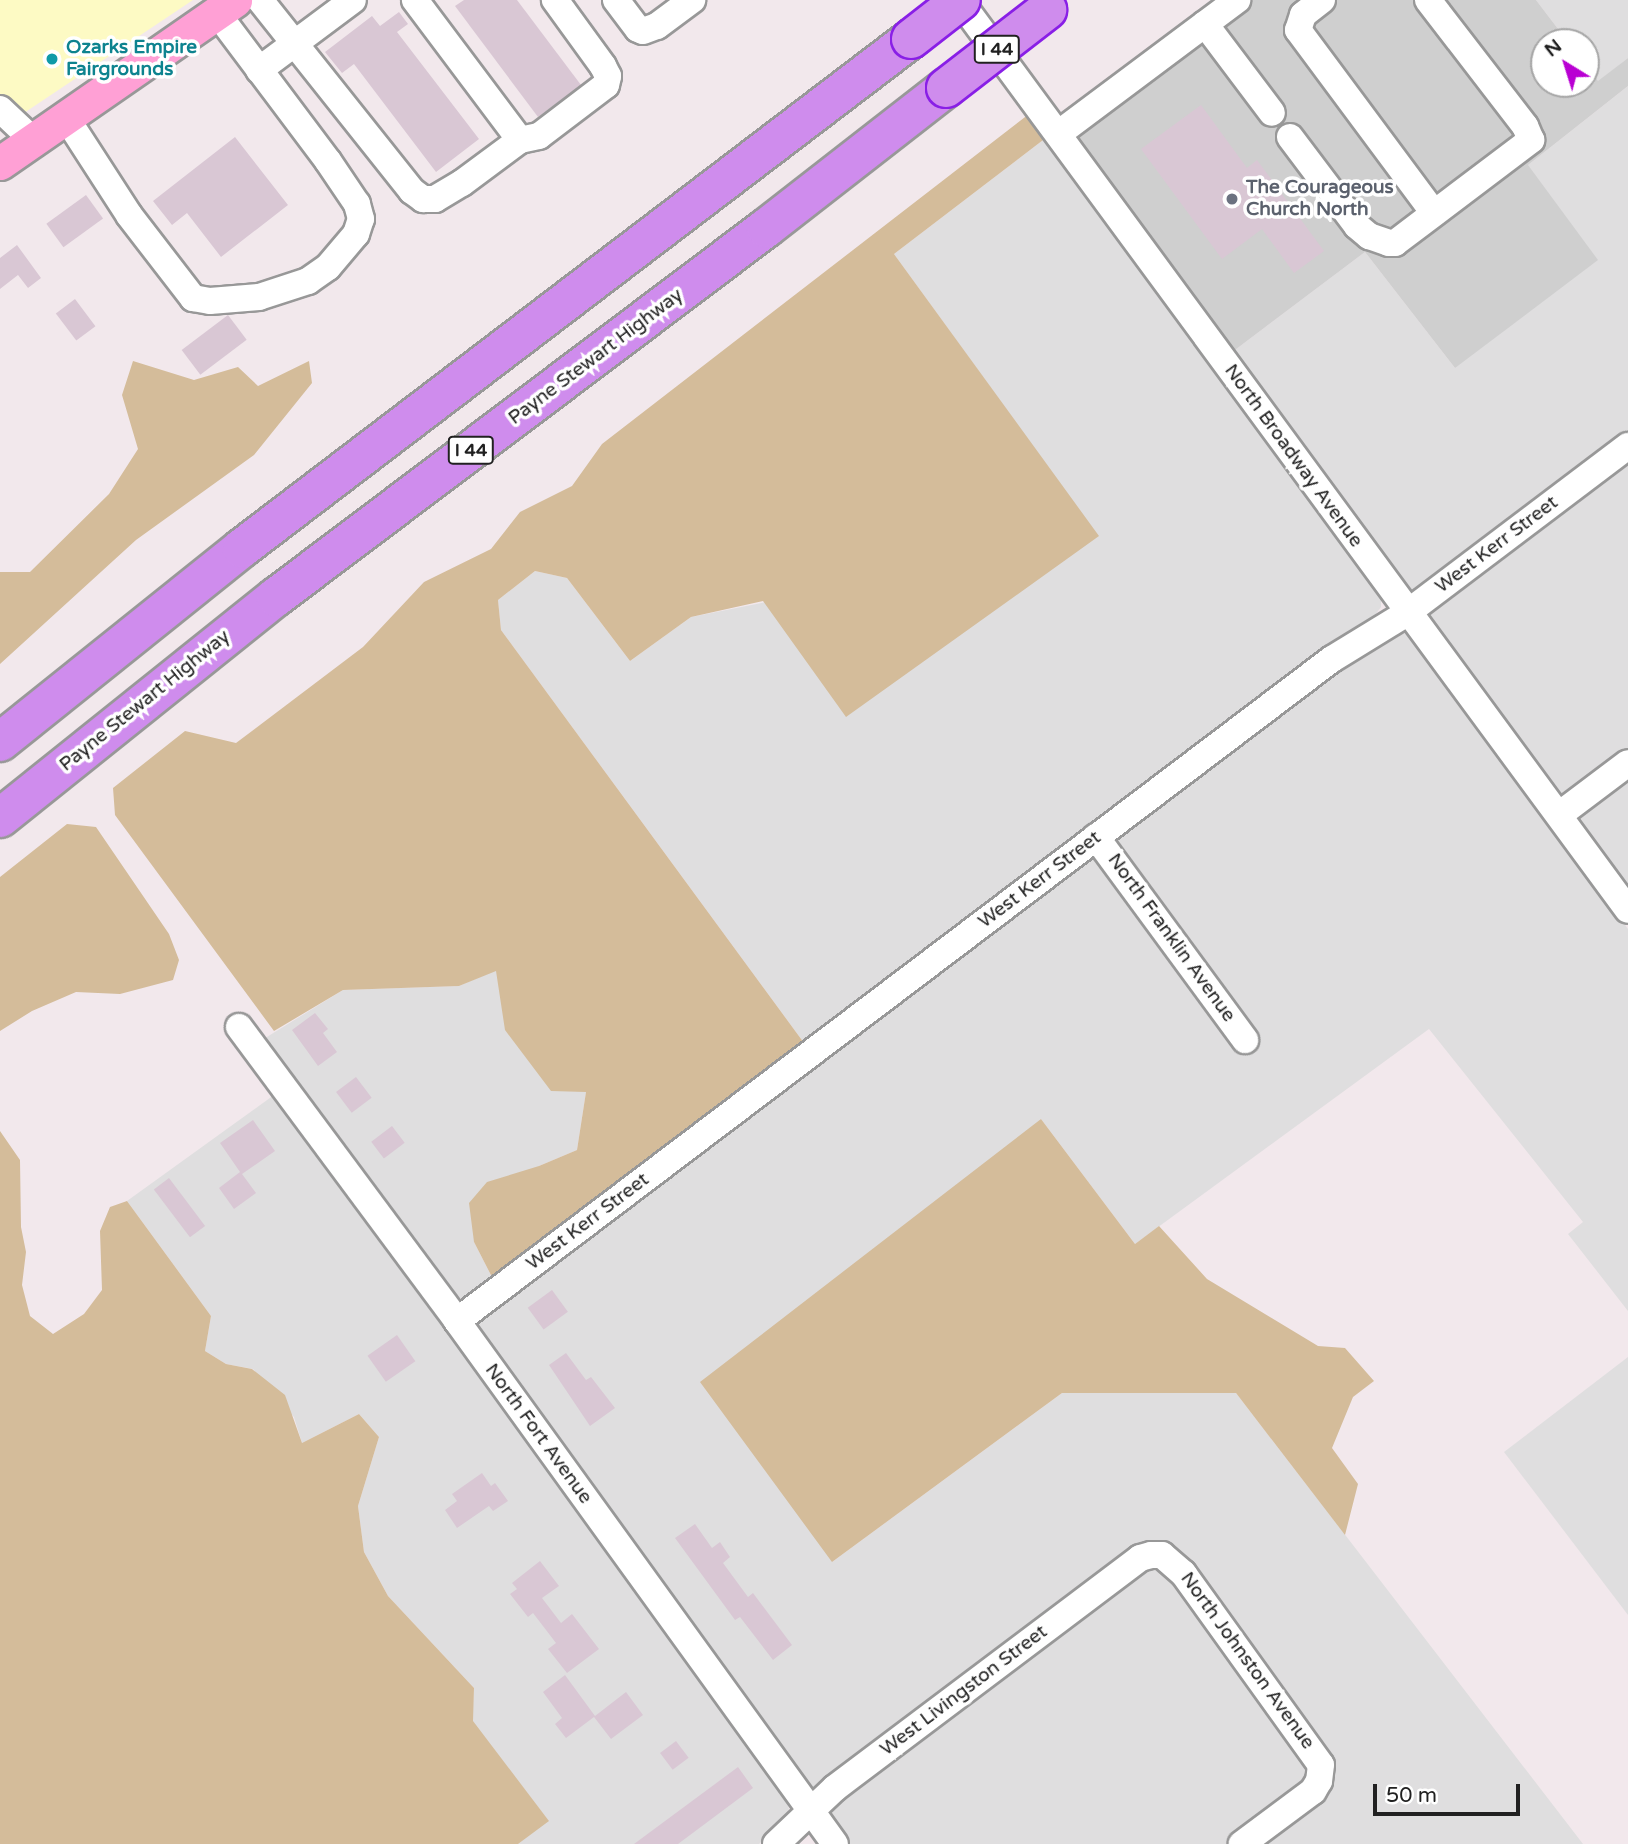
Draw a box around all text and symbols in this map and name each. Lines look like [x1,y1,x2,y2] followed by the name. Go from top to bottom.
[1530,28,1600,98] north arrow
[972,34,1021,64] road number: I 44
[1541,35,1566,61] text: N
[66,37,197,81] place label: Ozarks Empire Fairgrounds
[44,51,60,67] marker: Ozarks Empire Fairgrounds
[1246,177,1394,221] place label: The Courageous Church North
[1224,191,1240,207] marker: The Courageous Church North
[504,284,688,430] street label: Payne Stewart Highway
[1219,360,1367,552] street label: North Broadway Avenue
[447,436,496,464] road number: I 44
[1431,491,1563,599] street label: West Kerr Street
[55,625,235,777] street label: Payne Stewart Highway
[974,826,1106,934] street label: West Kerr Street
[1102,849,1240,1027] street label: North Franklin Avenue
[522,1168,654,1276] street label: West Kerr Street
[480,1360,596,1508] street label: North Fort Avenue
[1175,1568,1319,1754] street label: North Johnston Avenue
[876,1621,1052,1761] street label: West Livingston Street
[1376,1770,1523,1814] scale bar
[1386,1783,1437,1808] text: 50 m

